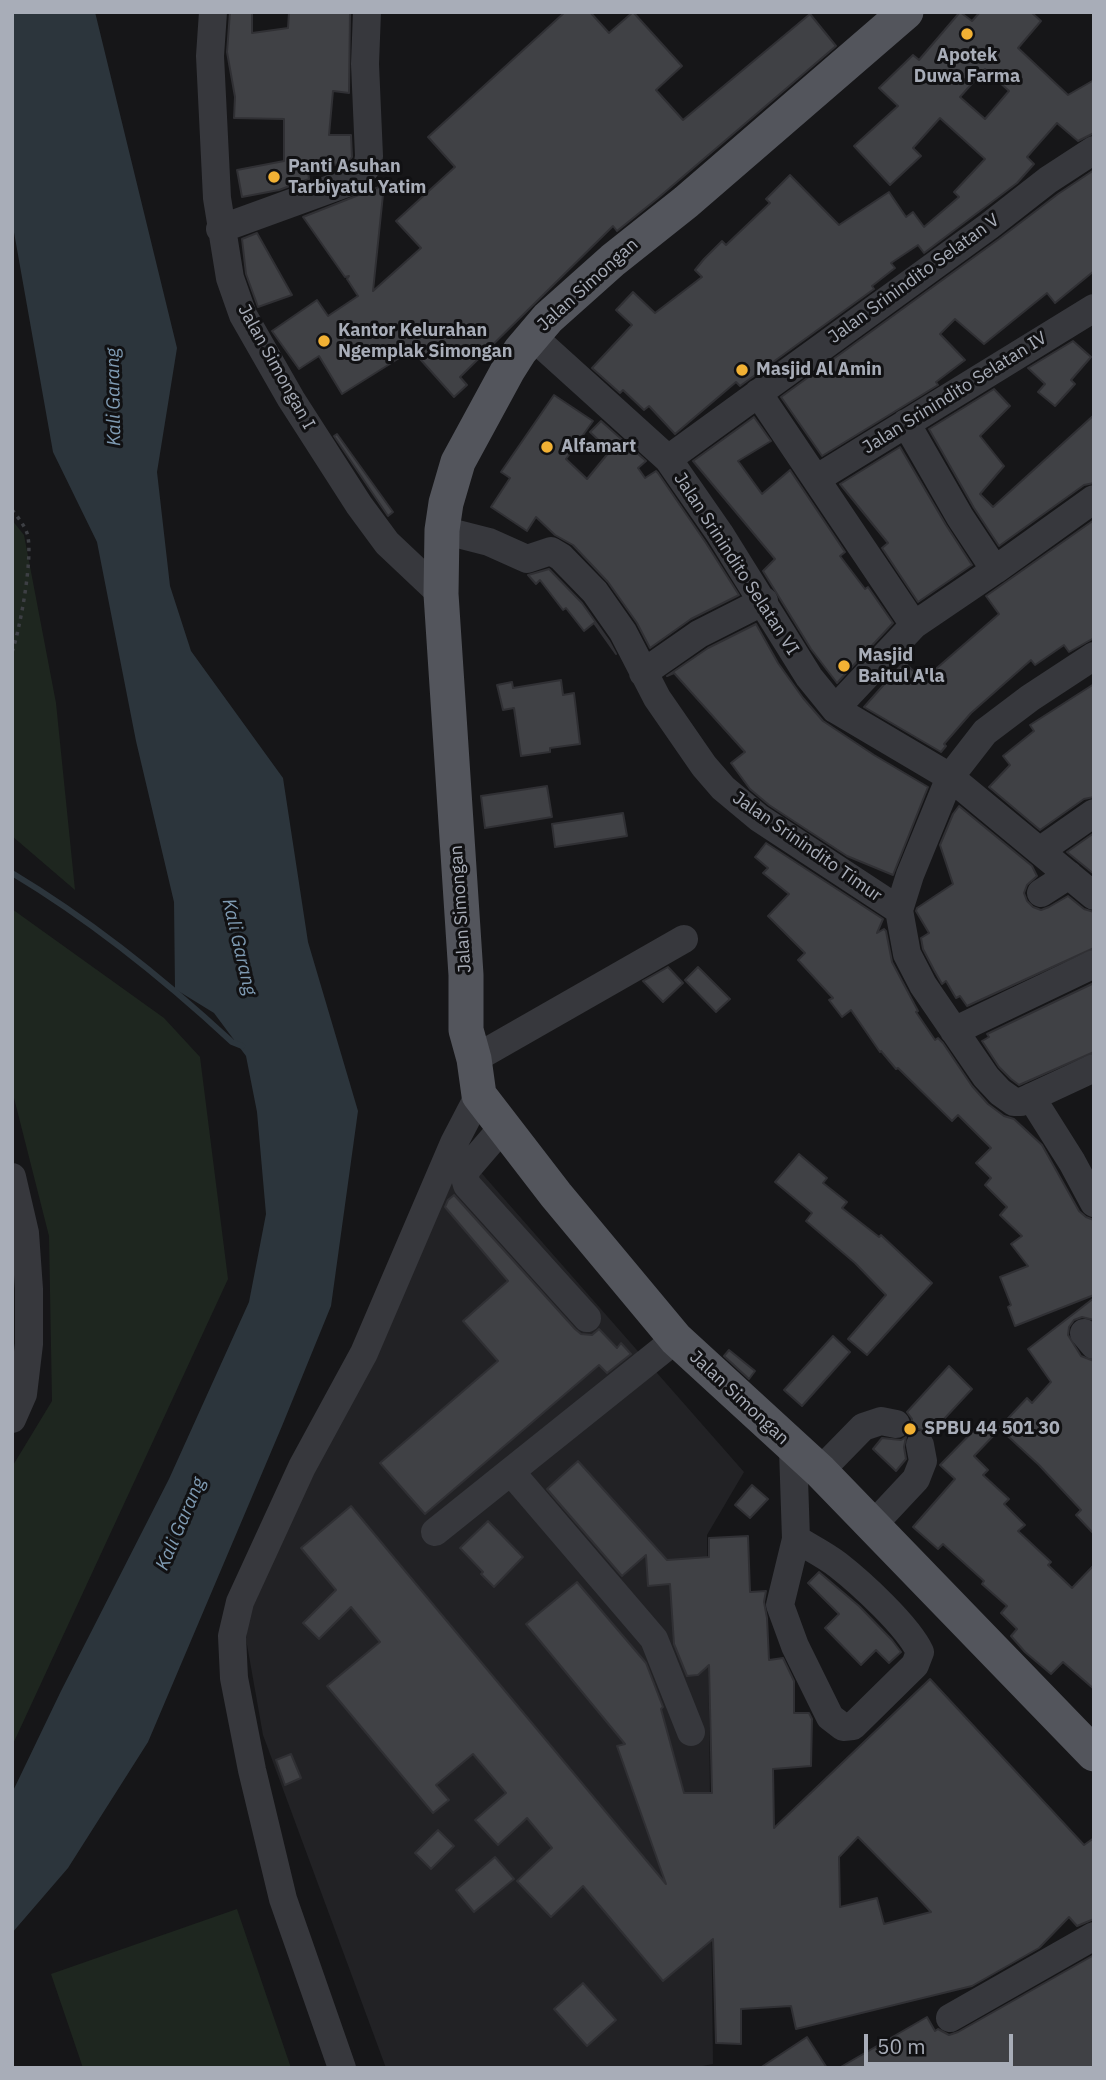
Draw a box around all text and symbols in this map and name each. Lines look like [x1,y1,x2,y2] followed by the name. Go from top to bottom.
[959,26,975,42] marker: Apotek Duwa Farma
[914,45,1020,88] place label: Apotek Duwa Farma
[288,156,426,198] place label: Panti Asuhan Tarbiyatul Yatim
[266,169,282,185] marker: Panti Asuhan Tarbiyatul Yatim
[824,210,1004,348] street label: Jalan Srinindito Selatan V
[533,234,643,336] street label: Jalan Simongan
[233,301,319,433] street label: Jalan Simongan I
[338,320,513,362] place label: Kantor Kelurahan Ngemplak Simongan
[859,327,1051,459] street label: Jalan Srinindito Selatan IV
[316,333,332,349] marker: Kantor Kelurahan Ngemplak Simongan
[102,348,126,446] water label: Kali Garang
[756,359,882,381] place label: Masjid Al Amin
[734,362,750,378] marker: Masjid Al Amin
[561,436,636,458] place label: Alfamart
[539,439,555,455] marker: Alfamart
[669,469,803,659] street label: Jalan Srinindito Selatan VI
[858,645,945,688] place label: Masjid Baitul A'la
[836,658,852,674] marker: Masjid Baitul A'la
[728,787,886,907] street label: Jalan Srinindito Timur
[446,844,476,974] street label: Jalan Simongan
[217,897,261,997] water label: Kali Garang
[685,1346,793,1450] street label: Jalan Simongan
[924,1418,1060,1440] place label: SPBU 44 501 30
[902,1421,918,1437] marker: SPBU 44 501 30
[151,1474,211,1574] water label: Kali Garang
[868,2021,1017,2064] scale bar
[877,2032,926,2060] text: 50 m

